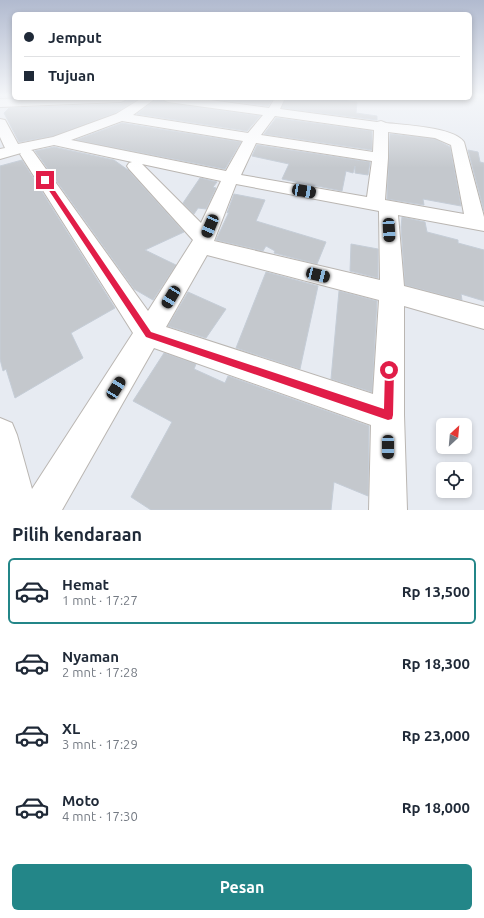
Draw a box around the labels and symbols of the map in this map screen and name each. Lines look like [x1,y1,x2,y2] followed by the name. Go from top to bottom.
[36,171,54,189] route end
[291,183,317,199] car
[200,213,220,239] car
[382,218,396,242] car
[305,266,331,284] car
[160,284,182,310] car
[380,361,398,379] route start
[105,375,127,401] car
[436,418,472,454] north arrow
[382,435,394,459] car

